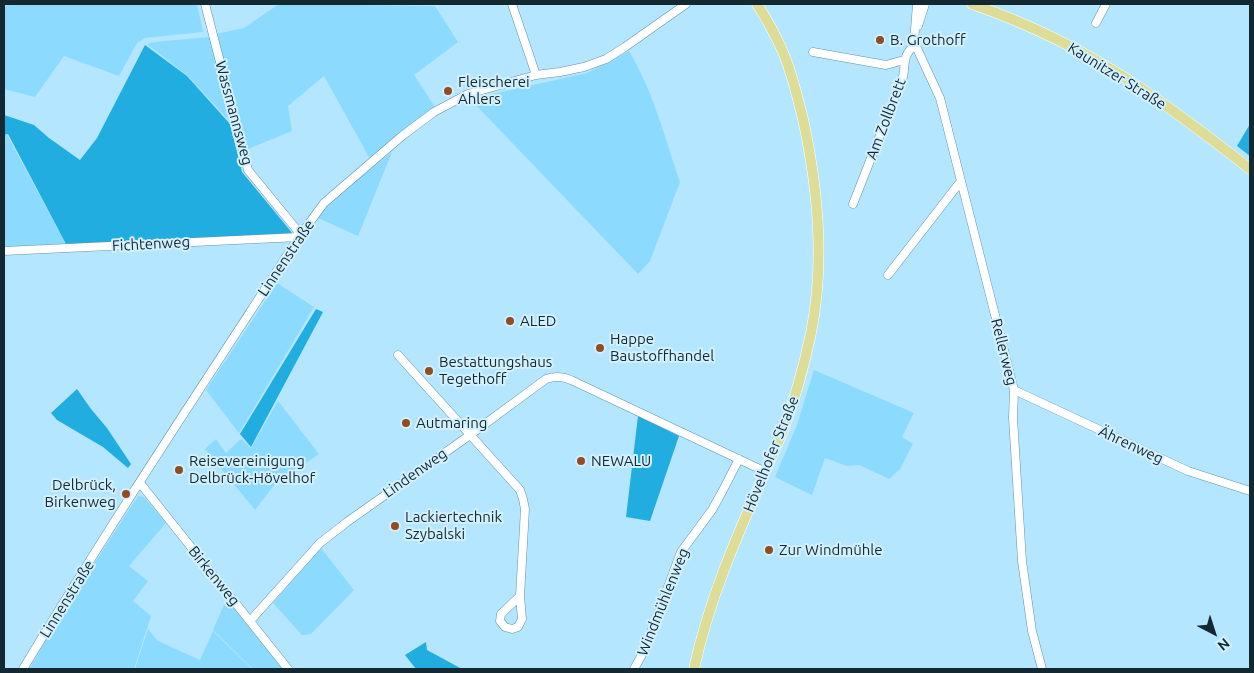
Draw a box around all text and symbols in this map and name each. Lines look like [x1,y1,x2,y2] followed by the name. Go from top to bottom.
[890,31,966,49] place label: B. Grothoff
[874,34,886,46] marker: B. Grothoff
[1065,39,1169,113] street label: Kaunitzer Straße
[211,59,257,167] street label: Wassmannsweg
[458,73,530,108] place label: Fleischerei Ahlers
[862,76,910,162] street label: Am Zollbrett
[442,85,454,97] marker: Fleischerei Ahlers
[254,216,318,300] street label: Linnenstraße
[111,233,191,255] street label: Fichtenweg
[520,312,556,330] place label: ALED
[504,315,516,327] marker: ALED
[987,317,1021,387] street label: Rellerweg
[610,330,714,365] place label: Happe Baustoffhandel
[594,342,606,354] marker: Happe Baustoffhandel
[439,353,552,388] place label: Bestattungshaus Tegethoff
[423,365,435,377] marker: Bestattungshaus Tegethoff
[740,393,802,515] street label: Hövelhofer Straße
[416,414,487,432] place label: Autmaring
[400,417,412,429] marker: Autmaring
[1096,422,1166,468] street label: Ährenweg
[380,444,450,502] street label: Lindenweg
[189,452,315,487] place label: Reisevereinigung Delbrück-Hövelhof
[591,452,651,470] place label: NEWALU
[575,455,587,467] marker: NEWALU
[173,464,185,476] marker: Reisevereinigung Delbrück-Hövelhof
[44,476,116,511] place label: Delbrück, Birkenweg
[120,488,132,500] marker: Delbrück, Birkenweg
[405,508,502,543] place label: Lackiertechnik Szybalski
[389,520,401,532] marker: Lackiertechnik Szybalski
[779,541,883,559] place label: Zur Windmühle
[184,543,244,609] street label: Birkenweg
[763,544,775,556] marker: Zur Windmühle
[633,546,693,658] street label: Windmühlenweg
[36,557,98,641] street label: Linnenstraße
[1189,608,1239,658] north arrow
[1215,635,1233,654] text: N

